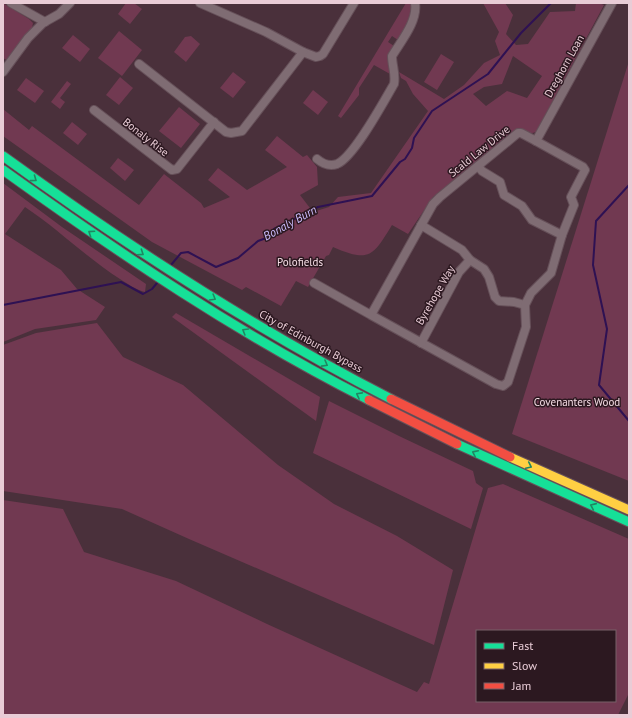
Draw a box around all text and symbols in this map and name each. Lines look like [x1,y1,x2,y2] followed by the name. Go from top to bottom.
[541,32,587,100] street label: Dreghorn Loan
[120,115,172,160] street label: Bonaly Rise
[446,122,513,180] street label: Scald Law Drive
[30,174,37,181] one-way arrow
[260,202,319,243] water label: Bonaly Burn
[88,230,95,238] one-way arrow
[137,248,144,255] one-way arrow
[277,255,323,269] park label: Polofields
[412,262,458,327] street label: Byrehope Way
[209,294,216,301] one-way arrow
[257,307,366,375] street label: City of Edinburgh Bypass
[242,328,249,335] one-way arrow
[321,359,328,367] one-way arrow
[355,392,363,399] one-way arrow
[534,395,620,409] park label: Covenanters Wood
[471,450,479,458] one-way arrow
[525,461,533,469] one-way arrow
[590,503,598,511] one-way arrow
[476,630,616,702] legend
[512,638,533,653] text: Fast
[512,658,537,673] text: Slow
[511,678,531,693] text: Jam

